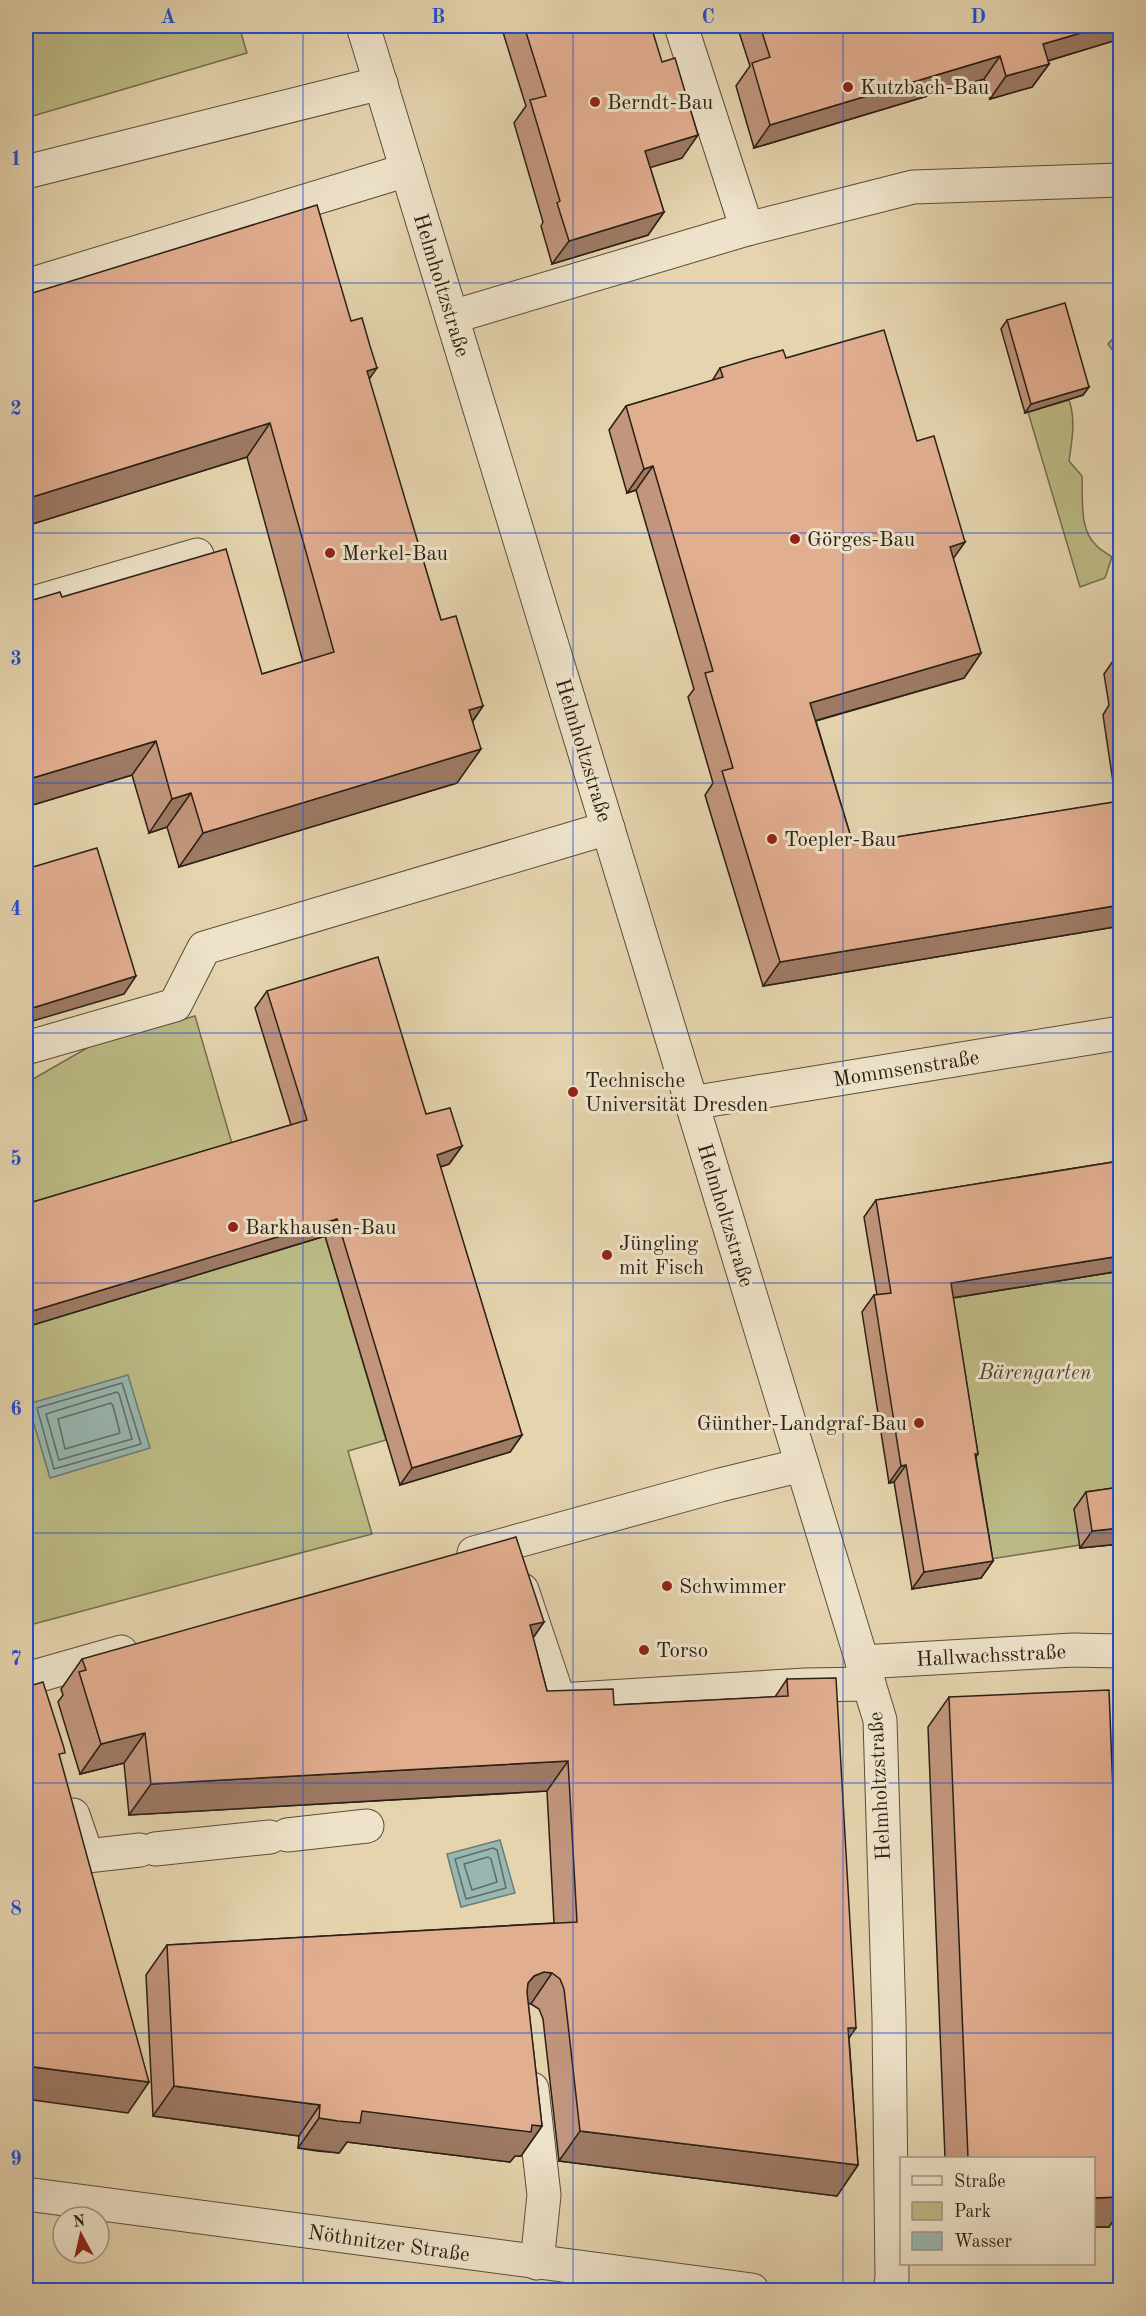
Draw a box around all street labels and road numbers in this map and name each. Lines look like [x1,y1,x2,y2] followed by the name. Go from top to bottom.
[409,211,472,360] street label: Helmholtzstraße
[551,676,614,825] street label: Helmholtzstraße
[832,1048,981,1091] street label: Mommsenstraße
[693,1141,756,1290] street label: Helmholtzstraße
[916,1642,1067,1671] street label: Hallwachsstraße
[866,1711,895,1861] street label: Helmholtzstraße
[307,2223,471,2266] street label: Nöthnitzer Straße

